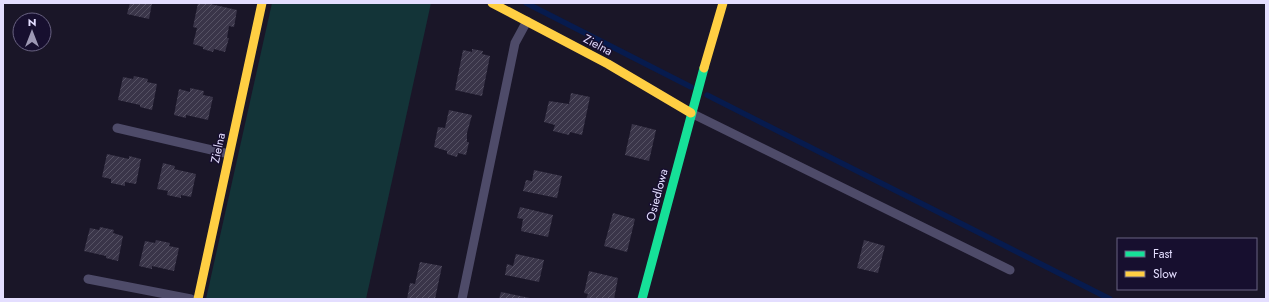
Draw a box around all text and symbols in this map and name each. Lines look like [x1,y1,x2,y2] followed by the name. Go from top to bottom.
[12,12,52,52] north arrow
[28,14,36,30] text: N
[580,30,616,60] street label: Zielna
[206,131,230,165] street label: Zielna
[641,167,673,223] street label: Osiedlowa
[1117,238,1257,290] legend
[1153,245,1172,263] text: Fast
[1153,265,1178,283] text: Slow

